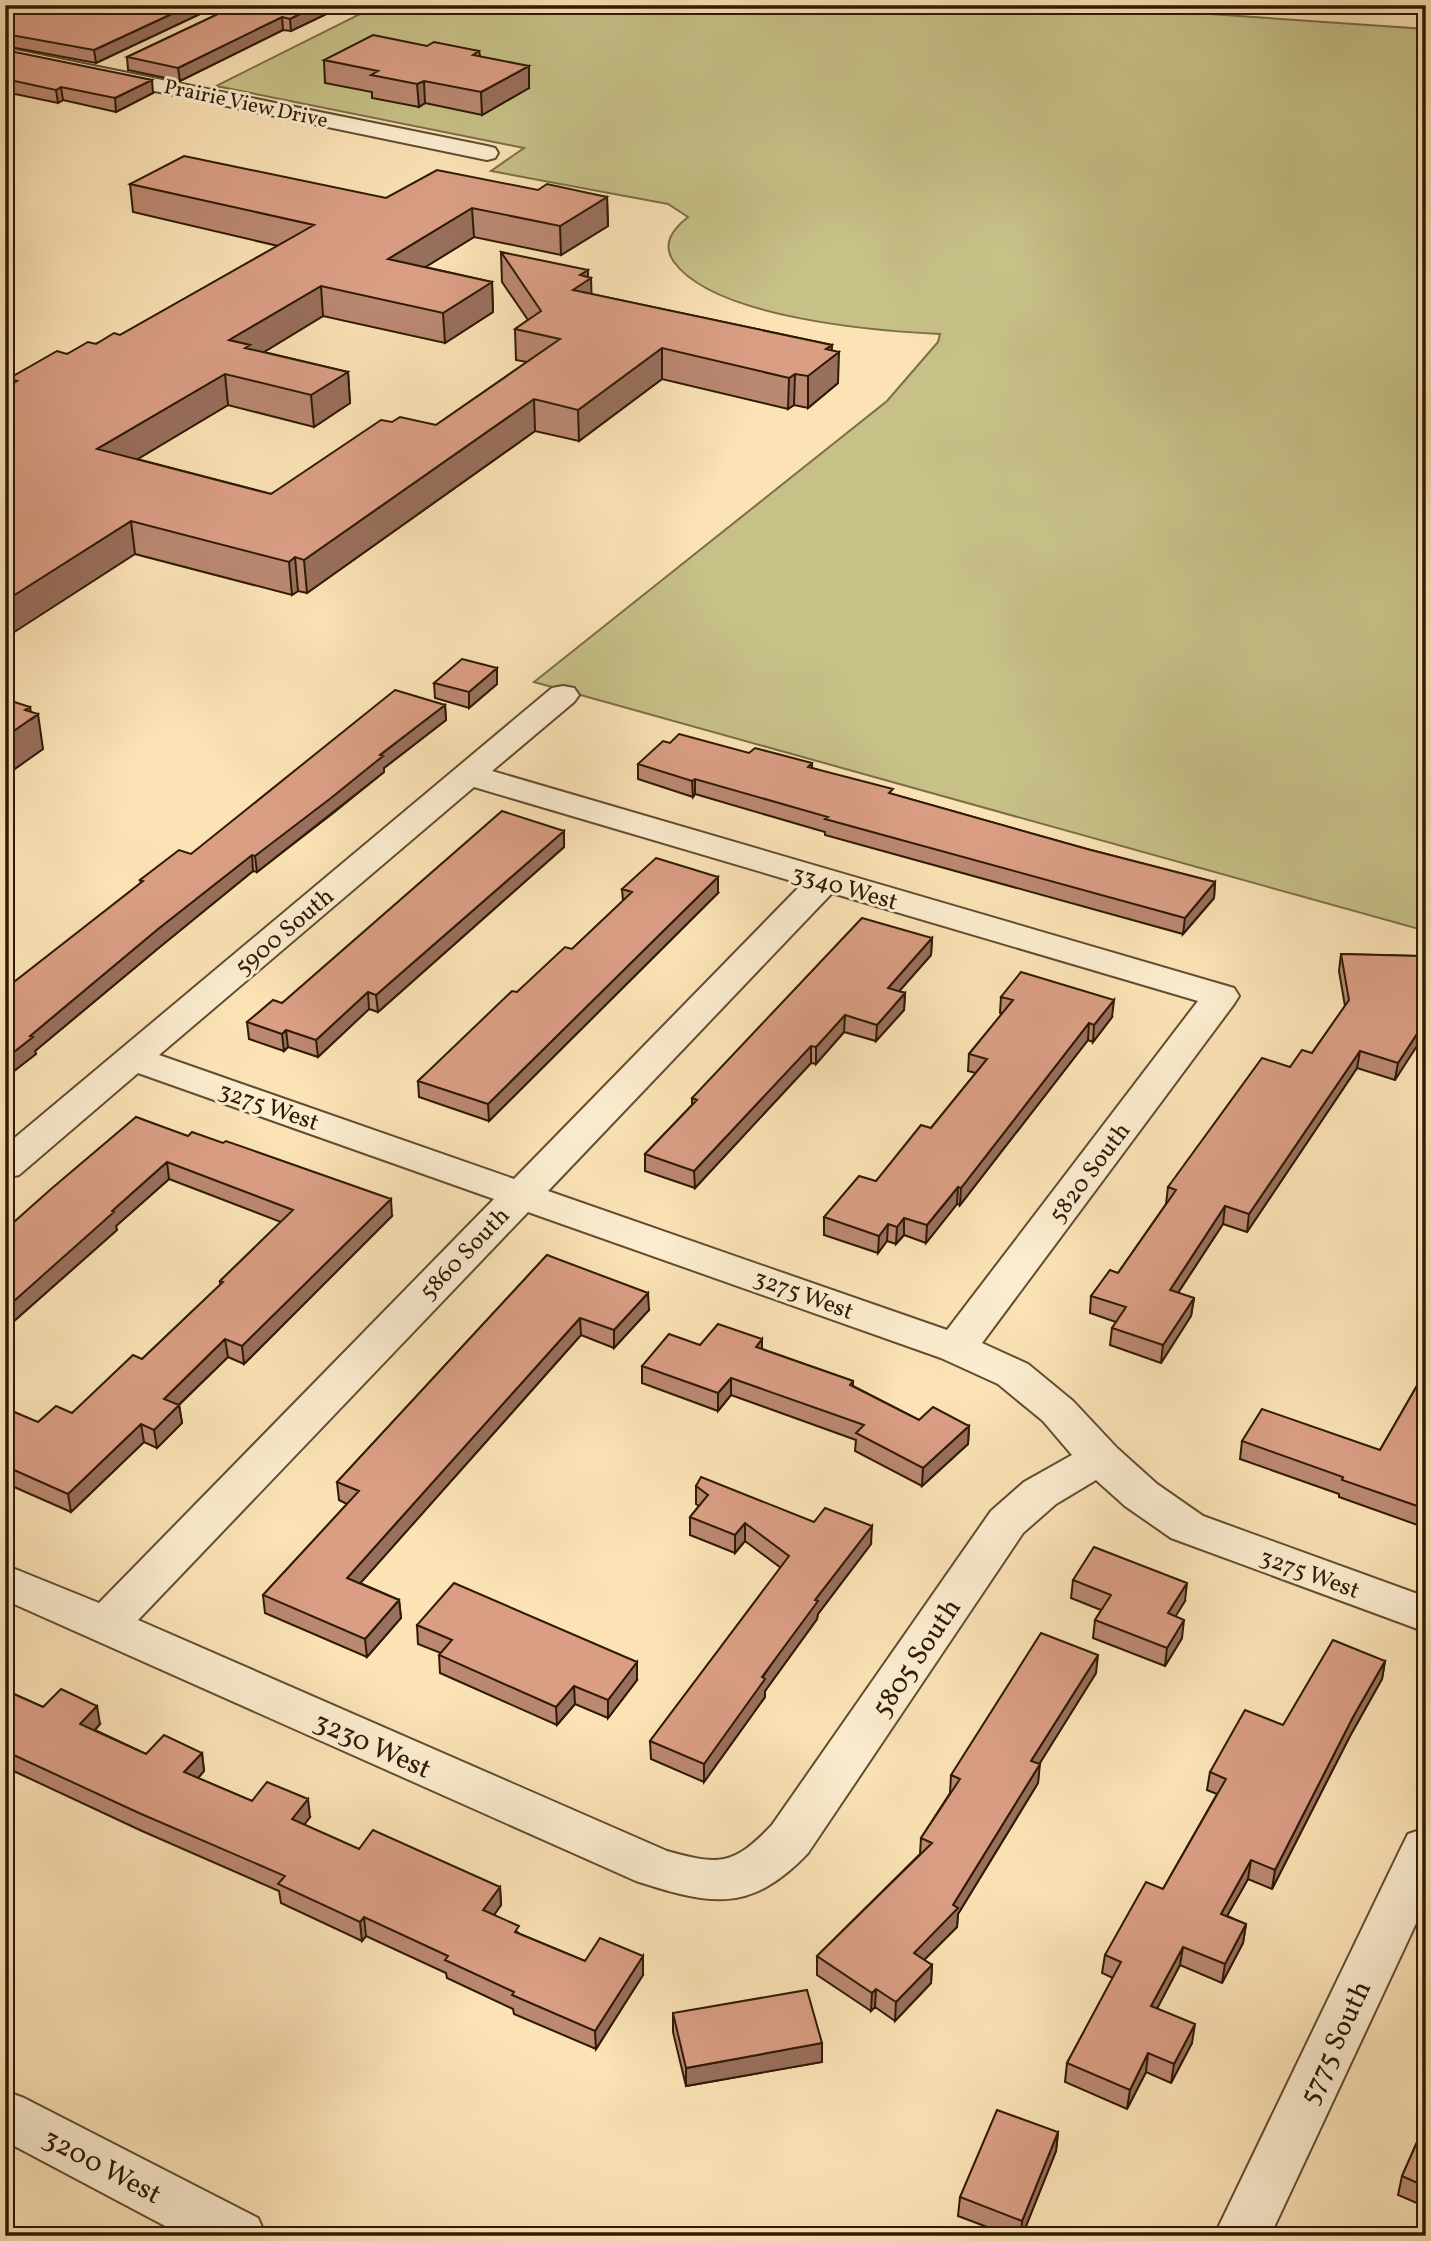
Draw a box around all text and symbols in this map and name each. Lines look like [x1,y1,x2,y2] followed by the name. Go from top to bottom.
[161,73,330,136] street label: Prairie View Drive
[787,858,902,920] street label: 3340 West
[228,881,342,984] street label: 5900 South
[214,1075,323,1141] street label: 3275 West
[1042,1116,1140,1231] street label: 5820 South
[412,1200,518,1308] street label: 5860 South
[749,1262,858,1330] street label: 3275 West
[1255,1541,1364,1609] street label: 3275 West
[863,1591,971,1726] street label: 5805 South
[307,1703,437,1789] street label: 3230 West
[1291,1975,1382,2111] street label: 5775 South
[36,2120,168,2215] street label: 3200 West

